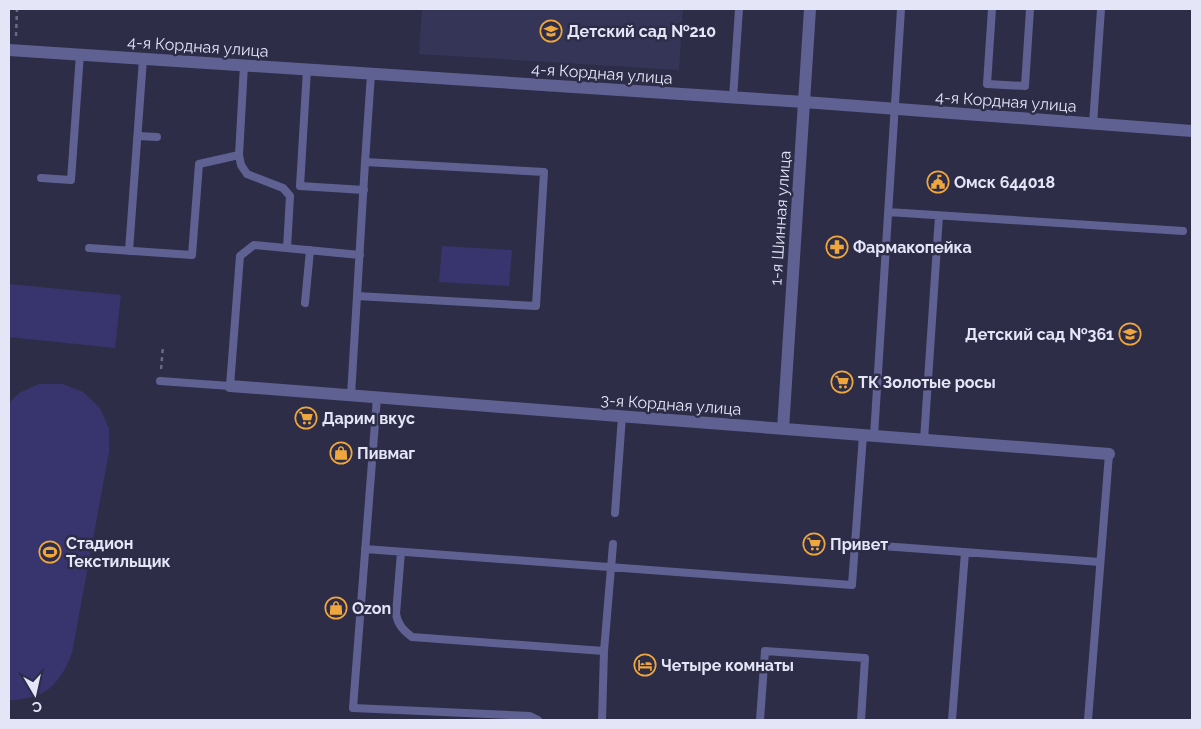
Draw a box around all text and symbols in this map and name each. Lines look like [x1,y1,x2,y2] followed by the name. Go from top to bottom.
[539,19,563,43] school or university icon: Детский сад №210
[567,22,716,41] place label: Детский сад №210
[127,32,269,61] street label: 4-я Кордная улица
[531,59,673,88] street label: 4-я Кордная улица
[935,87,1077,116] street label: 4-я Кордная улица
[766,150,795,286] street label: 1-я Шинная улица
[926,170,950,194] public building icon: Омск 644018
[954,173,1055,192] place label: Омск 644018
[825,235,849,259] pharmacy icon: Фармакопейка
[853,238,972,257] place label: Фармакопейка
[1118,322,1142,346] school or university icon: Детский сад №361
[965,325,1114,344] place label: Детский сад №361
[830,370,854,394] supermarket icon: ТК Золотые росы
[858,373,996,392] place label: ТК Золотые росы
[600,390,742,419] street label: 3-я Кордная улица
[294,406,318,430] supermarket icon: Дарим вкус
[322,409,415,428] place label: Дарим вкус
[329,441,353,465] shop icon: Пивмаг
[357,444,415,463] place label: Пивмаг
[802,532,826,556] supermarket icon: Привет
[66,534,171,571] place label: Стадион Текстильщик
[830,535,888,554] place label: Привет
[38,540,62,564] sports icon: Стадион Текстильщик
[324,596,348,620] shop icon: Ozon
[352,599,391,618] place label: Ozon
[633,653,657,677] hotel icon: Четыре комнаты
[661,656,794,675] place label: Четыре комнаты
[10,669,60,719] north arrow
[31,698,43,716] text: С

